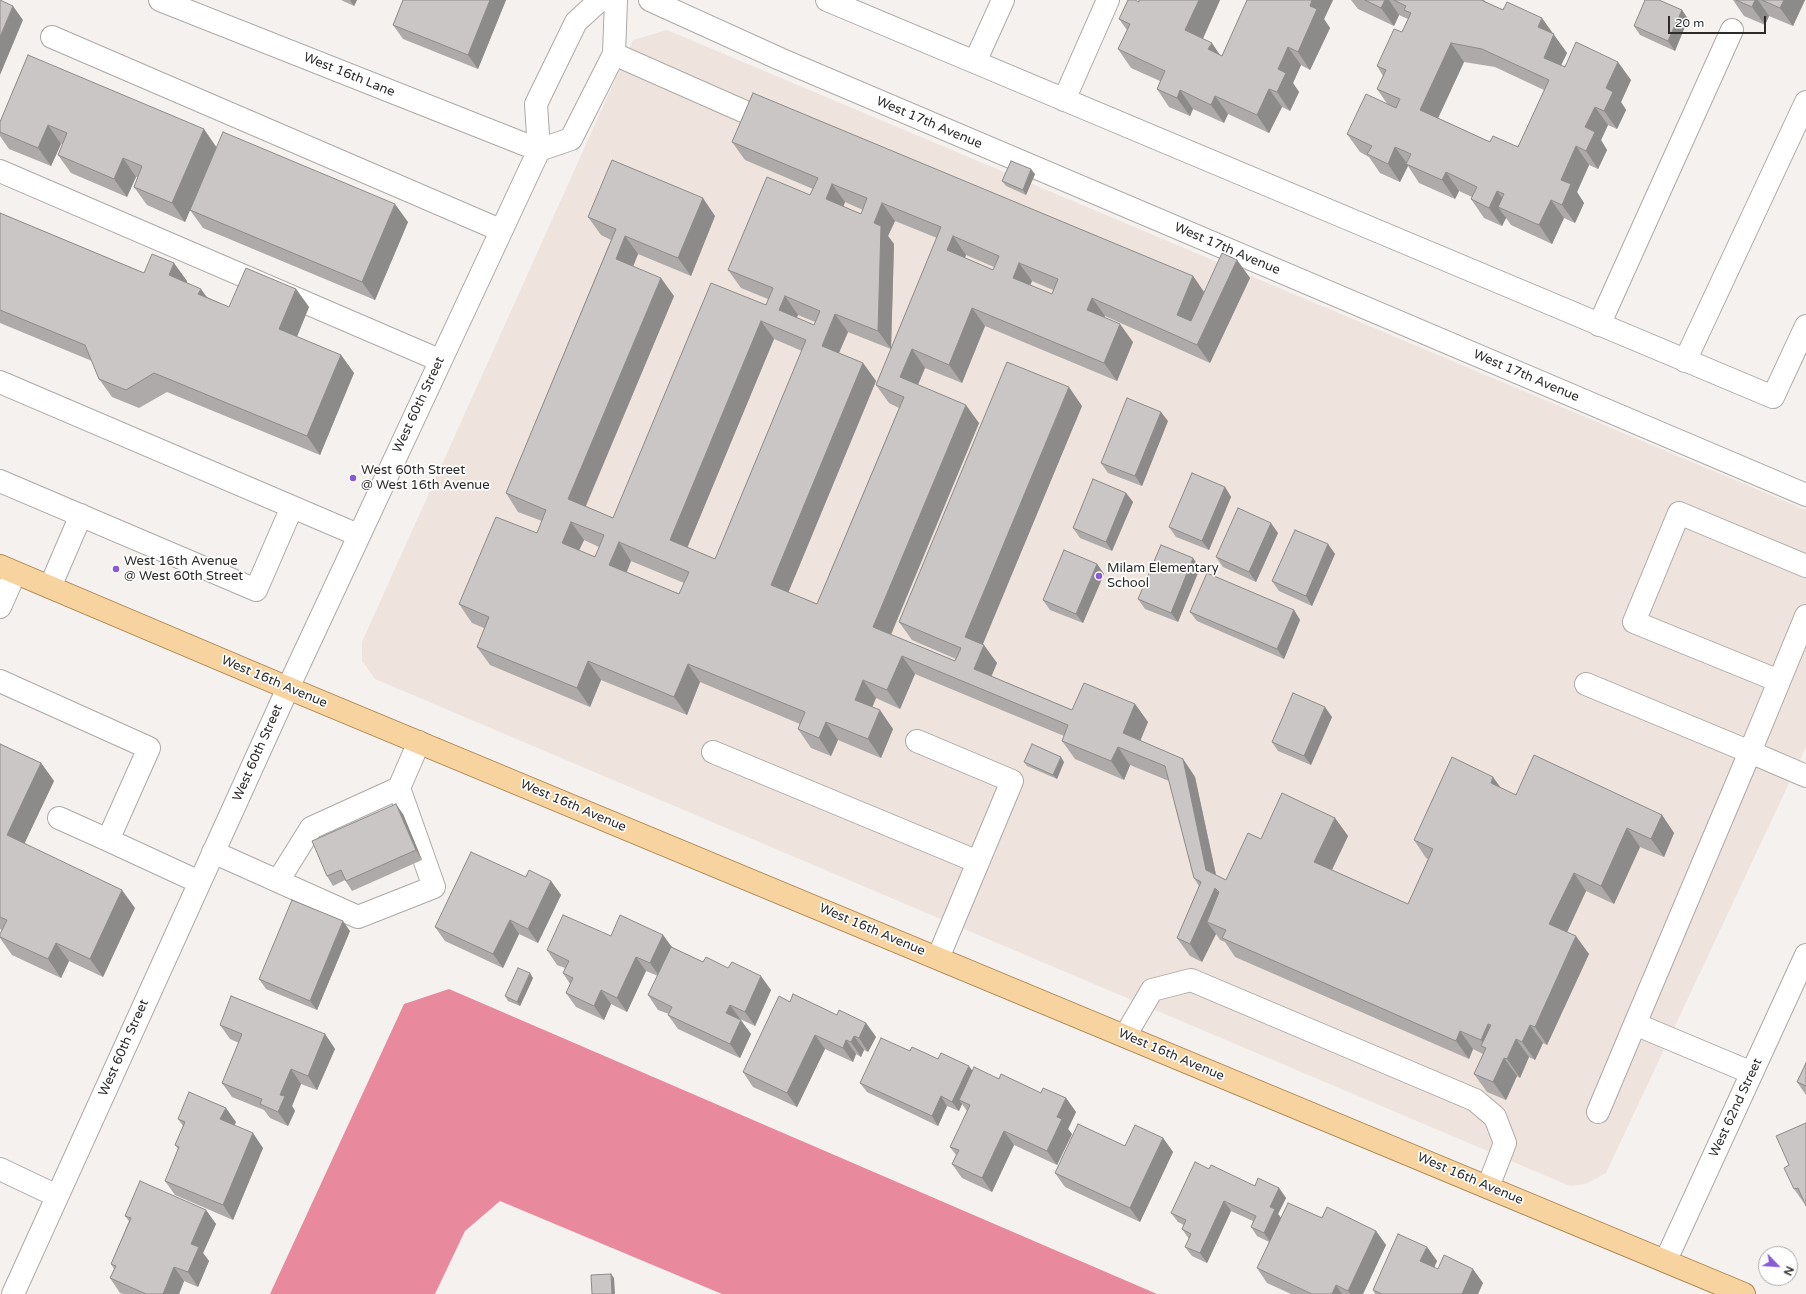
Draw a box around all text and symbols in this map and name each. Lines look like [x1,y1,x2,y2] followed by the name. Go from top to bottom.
[1670,8,1768,34] scale bar
[1675,16,1704,30] text: 20 m
[301,50,397,100] street label: West 16th Lane
[874,94,984,152] street label: West 17th Avenue
[1172,220,1282,278] street label: West 17th Avenue
[1471,347,1581,405] street label: West 17th Avenue
[390,354,448,456] street label: West 60th Street
[361,463,490,494] place label: West 60th Street @ West 16th Avenue
[348,473,358,483] marker: West 60th Street @ West 16th Avenue
[124,554,243,585] place label: West 16th Avenue @ West 60th Street
[1107,561,1219,592] place label: Milam Elementary School
[111,564,121,574] marker: West 16th Avenue @ West 60th Street
[1094,571,1104,581] marker: Milam Elementary School
[219,653,329,711] street label: West 16th Avenue
[230,702,286,804] street label: West 60th Street
[518,777,628,835] street label: West 16th Avenue
[817,901,927,959] street label: West 16th Avenue
[96,997,152,1099] street label: West 60th Street
[1116,1026,1226,1084] street label: West 16th Avenue
[1706,1056,1766,1160] street label: West 62nd Street
[1415,1150,1525,1208] street label: West 16th Avenue
[1758,1246,1798,1286] north arrow
[1781,1264,1796,1278] text: N

